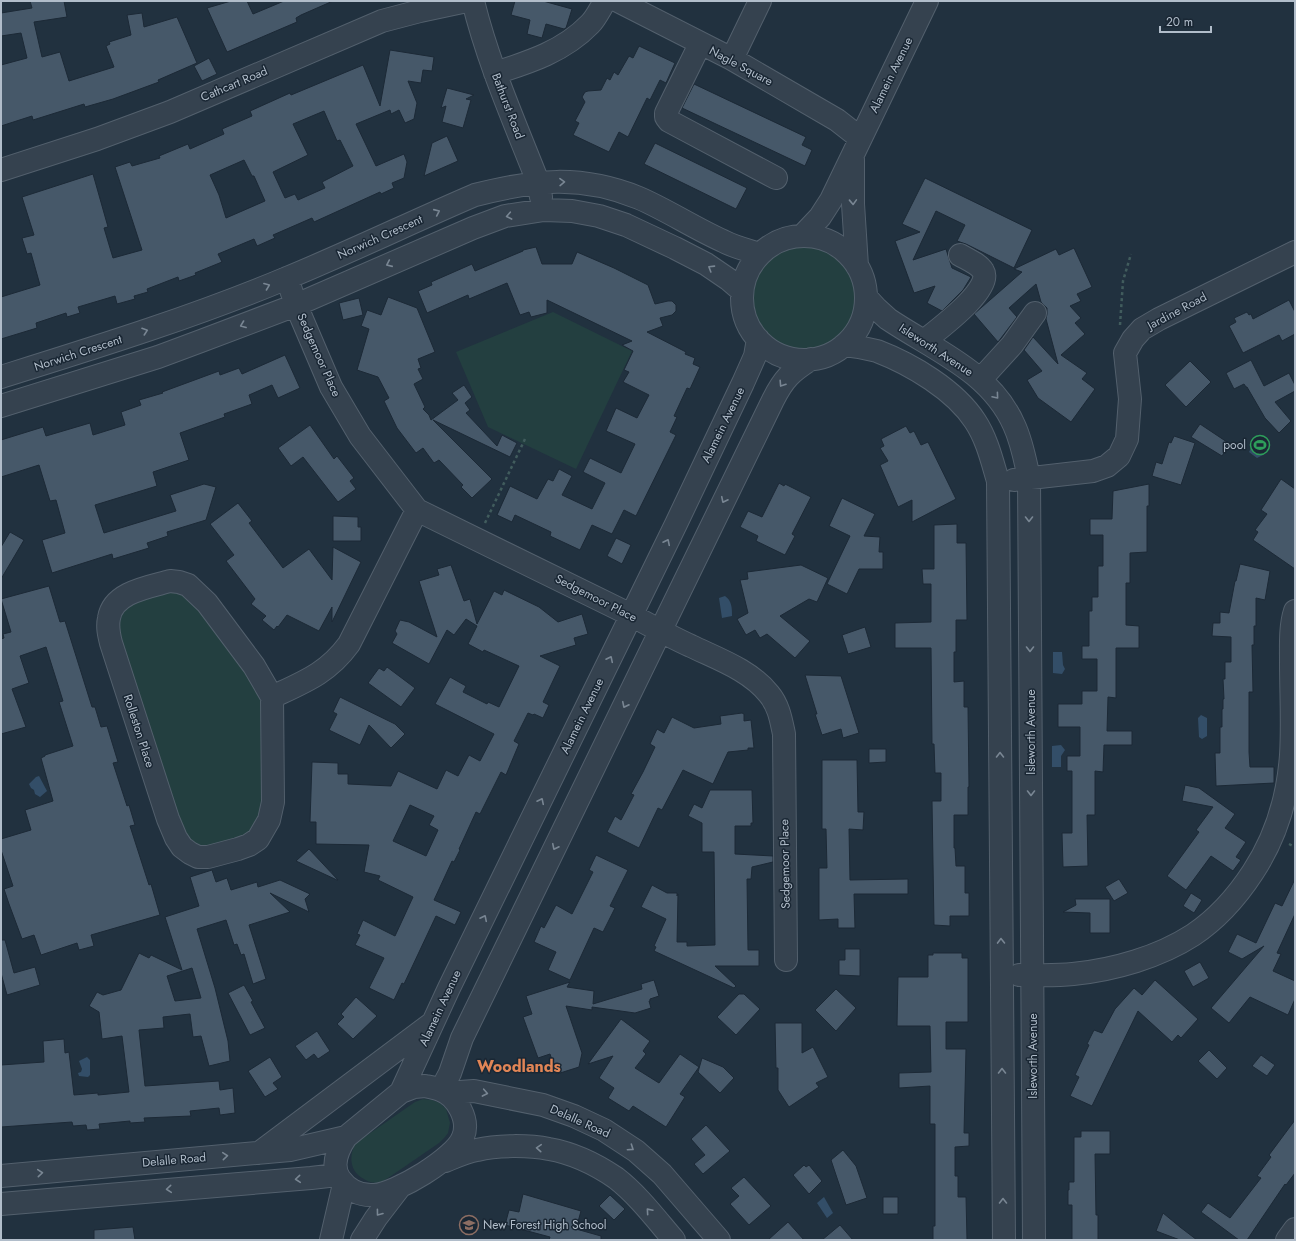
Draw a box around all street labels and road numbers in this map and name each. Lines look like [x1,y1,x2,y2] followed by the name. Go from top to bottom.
[865,34,917,116] street label: Alamein Avenue
[706,42,776,90] street label: Nagle Square
[198,62,270,106] street label: Cathcart Road
[487,70,529,142] street label: Bathurst Road
[335,210,426,264] street label: Norwich Crescent
[1142,288,1210,335] street label: Jardine Road
[293,310,345,400] street label: Sedgemoor Place
[895,319,977,381] street label: Isleworth Avenue
[32,330,124,376] street label: Norwich Crescent
[697,384,749,466] street label: Alamein Avenue
[552,570,640,626] street label: Sedgemoor Place
[556,675,608,757] street label: Alamein Avenue
[1022,689,1040,775] street label: Isleworth Avenue
[119,692,159,770] street label: Rolleston Place
[775,819,795,909] street label: Sedgemoor Place
[414,967,466,1049] street label: Alamein Avenue
[1024,1013,1042,1099] street label: Isleworth Avenue
[547,1100,613,1142] street label: Delalle Road
[141,1148,207,1172] street label: Delalle Road

